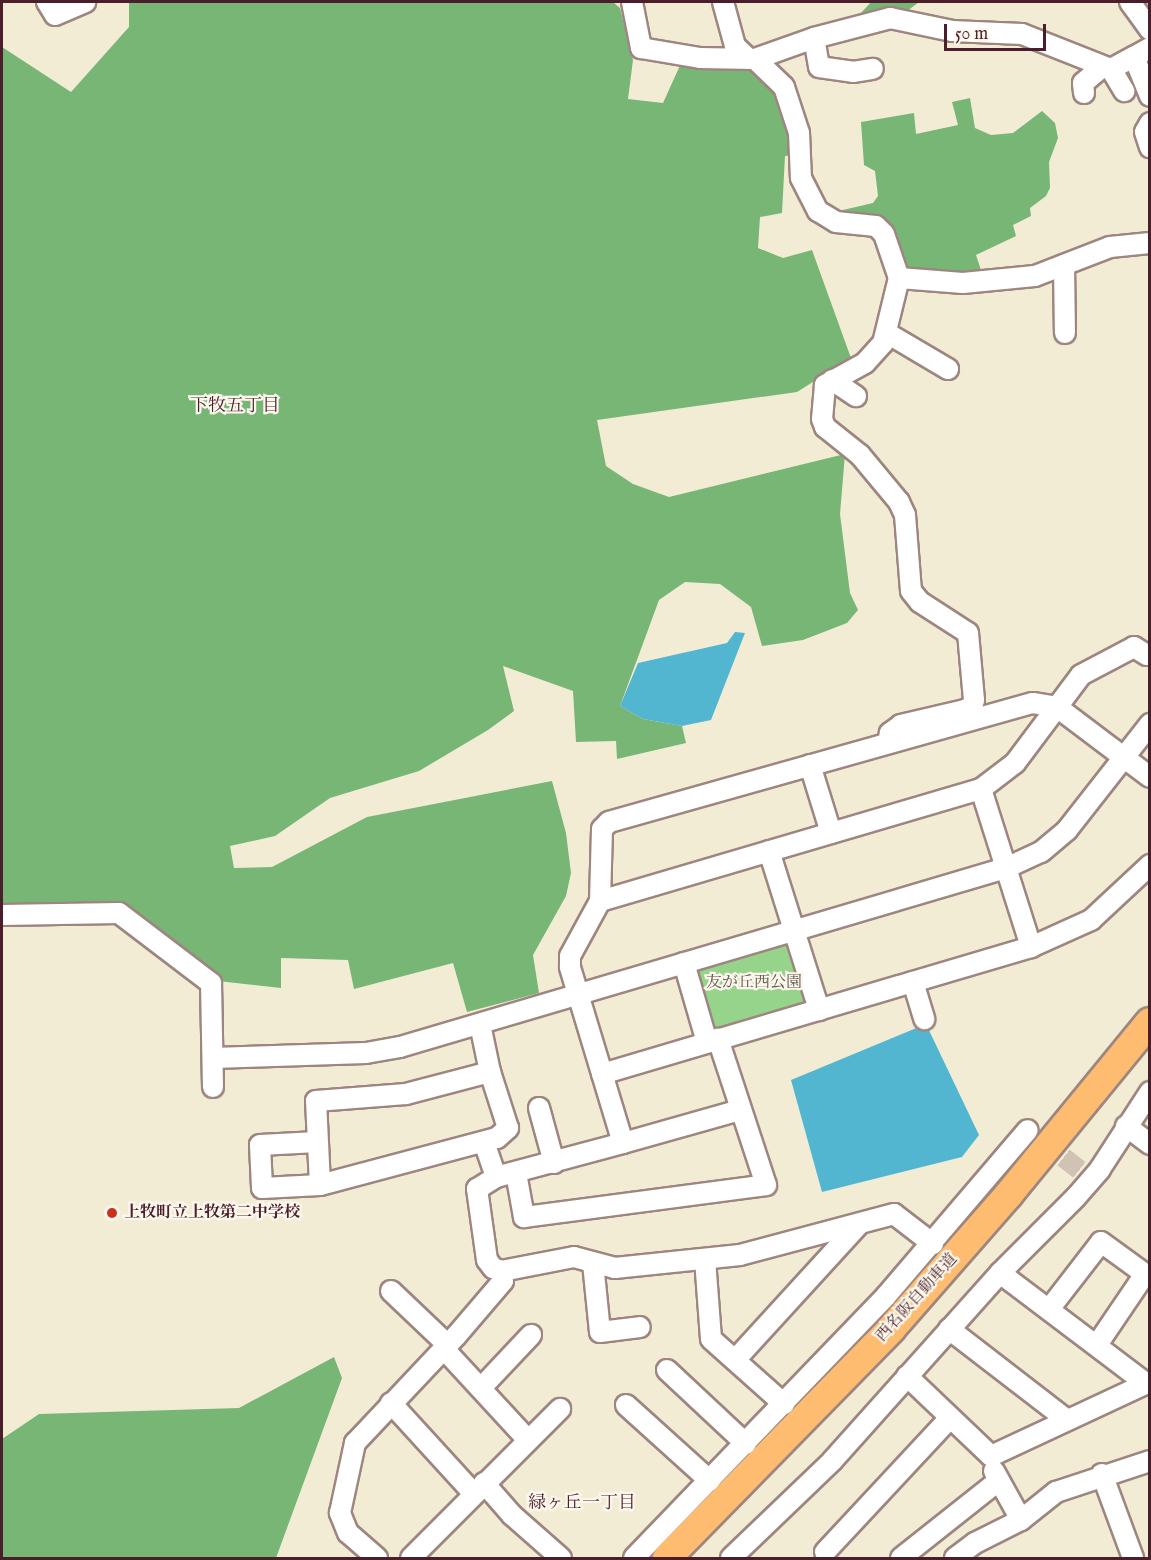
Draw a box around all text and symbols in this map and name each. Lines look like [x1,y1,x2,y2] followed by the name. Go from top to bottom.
[947,12,1049,50] scale bar
[955,23,988,46] text: 50 m
[190,396,280,418] district label: 下牧五丁目
[706,973,802,993] park label: 友が丘西公園
[124,1203,300,1223] place label: 上牧町立上牧第二中学校
[105,1206,119,1220] marker: 上牧町立上牧第二中学校
[872,1250,962,1346] street label: 西名阪自動車道
[528,1493,636,1515] district label: 緑ヶ丘一丁目

